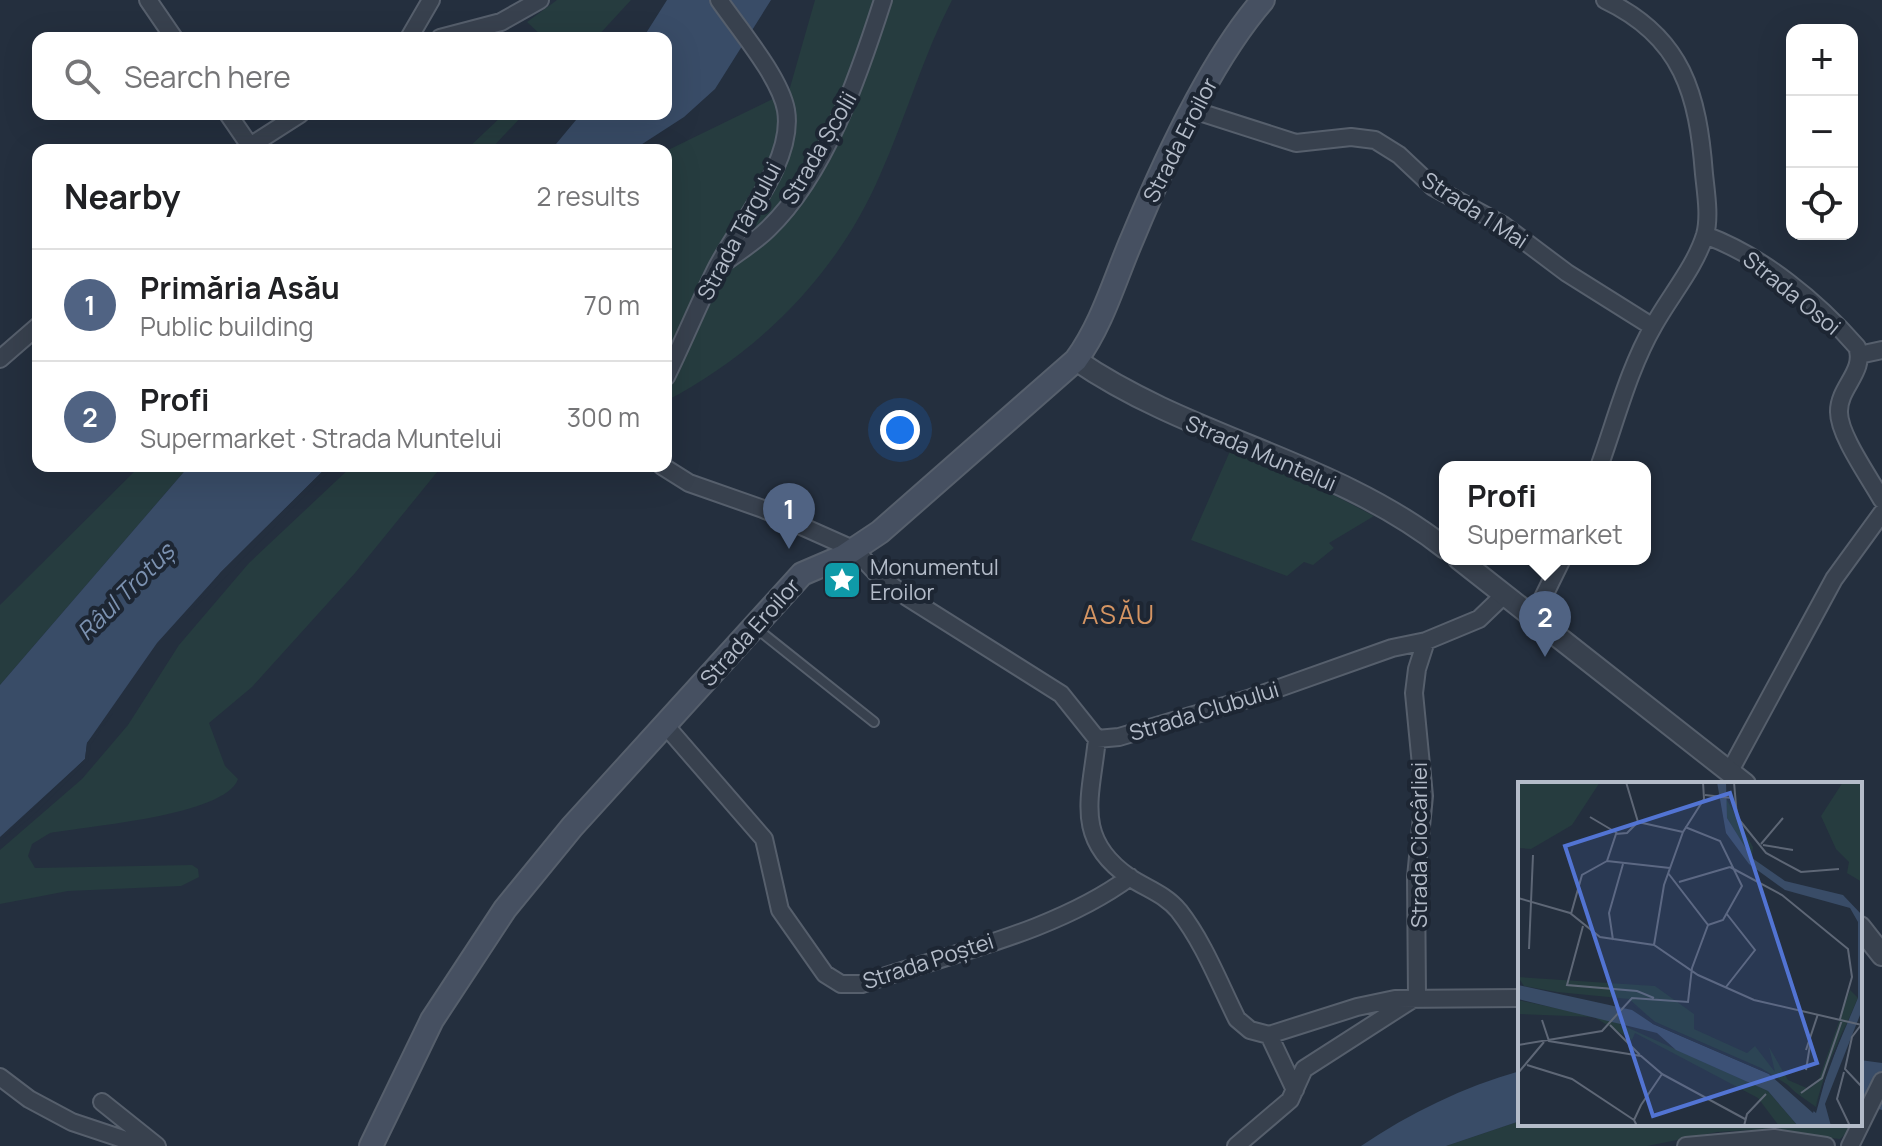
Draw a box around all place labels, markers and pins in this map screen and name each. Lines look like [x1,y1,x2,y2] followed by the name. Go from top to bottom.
[763,483,815,549] pin: 1
[870,552,999,607] place label: Monumentul Eroilor
[821,559,863,601] place icon: Monumentul Eroilor
[1519,591,1571,657] pin: 2

